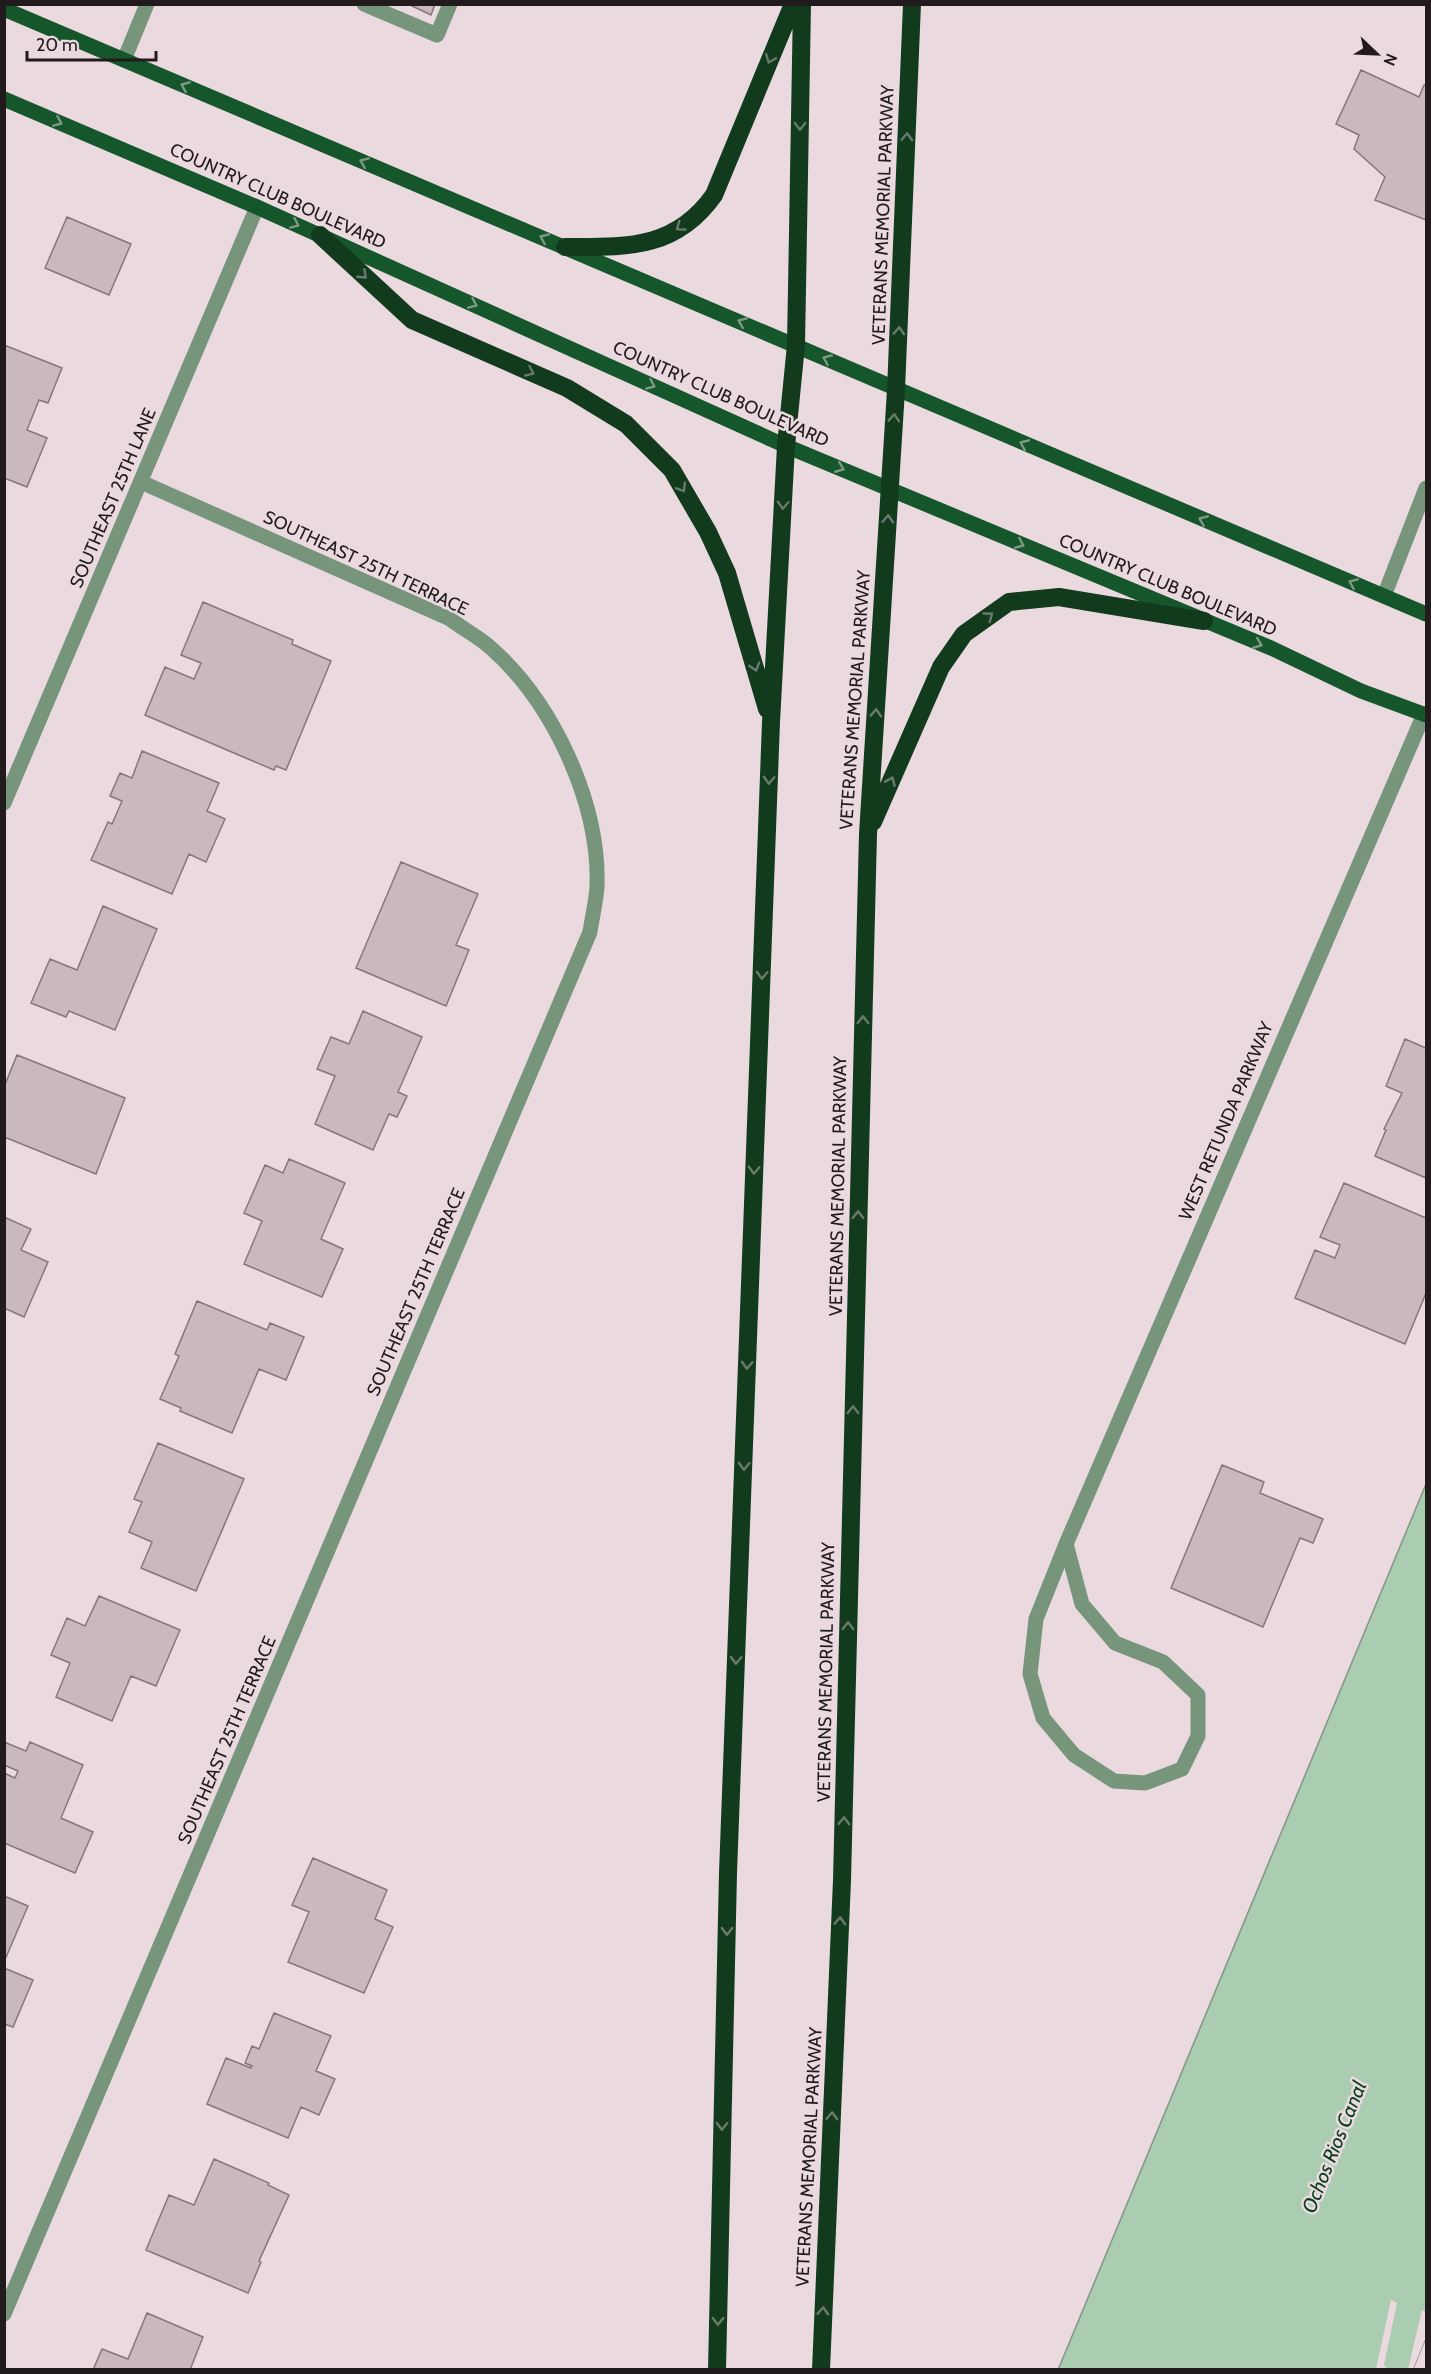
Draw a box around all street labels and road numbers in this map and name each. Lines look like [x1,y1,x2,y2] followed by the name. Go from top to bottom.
[867,84,899,345] street label: VETERANS MEMORIAL PARKWAY
[167,138,389,254] street label: COUNTRY CLUB BOULEVARD
[610,336,832,452] street label: COUNTRY CLUB BOULEVARD
[65,405,161,591] street label: SOUTHEAST 25TH LANE
[260,506,472,620] street label: SOUTHEAST 25TH TERRACE
[1056,529,1280,641] street label: COUNTRY CLUB BOULEVARD
[835,569,875,831] street label: VETERANS MEMORIAL PARKWAY
[1174,1018,1278,1224] street label: WEST RETUNDA PARKWAY
[825,1055,851,1316] street label: VETERANS MEMORIAL PARKWAY
[362,1185,470,1399] street label: SOUTHEAST 25TH TERRACE
[813,1541,839,1802] street label: VETERANS MEMORIAL PARKWAY
[173,1633,281,1847] street label: SOUTHEAST 25TH TERRACE
[791,2026,827,2288] street label: VETERANS MEMORIAL PARKWAY

